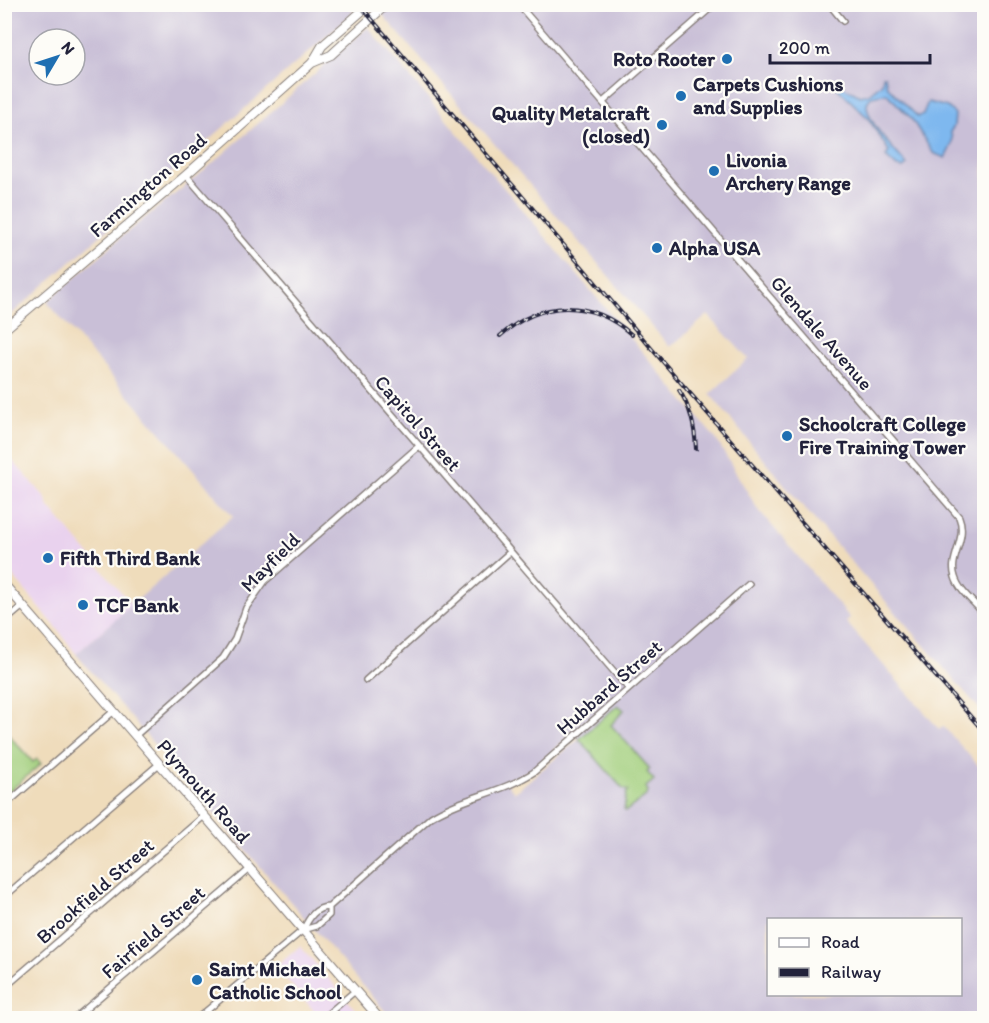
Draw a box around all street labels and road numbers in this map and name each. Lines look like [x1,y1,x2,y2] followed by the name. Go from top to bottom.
[85,128,211,242] street label: Farmington Road
[766,271,878,395] street label: Glendale Avenue
[370,370,466,476] street label: Capitol Street
[235,527,305,597] street label: Mayfield
[551,635,667,739] street label: Hubbard Street
[152,734,256,848] street label: Plymouth Road
[31,833,159,949] street label: Brookfield Street
[96,881,210,983] street label: Fairfield Street

